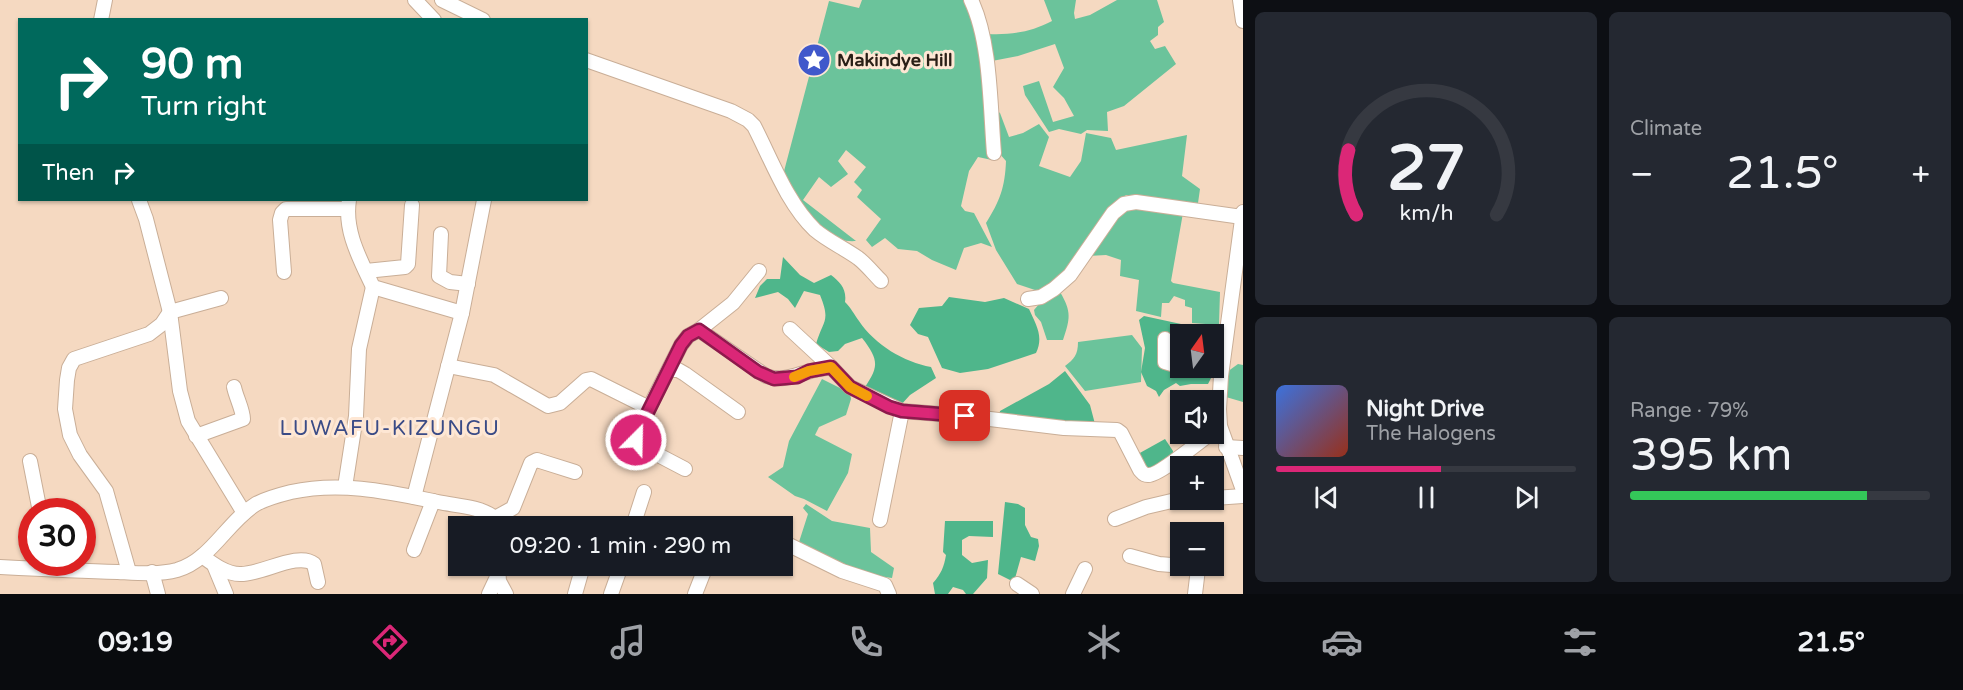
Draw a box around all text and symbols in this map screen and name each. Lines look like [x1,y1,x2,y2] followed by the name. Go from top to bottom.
[141,39,243,90] text: 90 m
[42,42,120,120] icon: right
[796,42,832,78] place icon: Makindye Hill
[837,49,952,71] place label: Makindye Hill
[141,90,267,123] text: Turn right
[1630,117,1702,141] text: Climate
[1387,132,1465,207] text: 27
[1726,147,1839,201] text: 21.5°
[1630,155,1654,194] text: −
[1911,155,1930,194] text: +
[107,156,140,189] icon: right
[42,160,95,186] text: Then
[1399,201,1453,227] text: km/h
[1170,324,1224,378] north arrow
[1170,324,1224,576] map controls
[939,390,990,441] pin
[1170,390,1224,444] button: sound
[1366,396,1484,422] text: Night Drive
[948,399,981,432] icon: arrive
[1630,399,1749,423] text: Range · 79%
[604,408,668,472] position arrow
[280,416,500,441] district label: LUWAFU-KIZUNGU
[1366,422,1496,446] text: The Halogens
[1630,429,1792,483] text: 395 km
[1170,456,1224,510] button: +
[1310,481,1343,514] icon: previous
[1410,481,1443,514] icon: pause
[1510,481,1543,514] icon: next
[18,498,96,576] speed limit sign: 30
[1170,522,1224,576] button: −
[510,533,731,559] text: 09:20 · 1 min · 290 m
[369,621,411,663] icon: directions
[607,621,649,663] icon: music
[845,621,887,663] icon: phone
[1083,621,1125,663] icon: climate
[1321,621,1363,663] icon: car
[1559,621,1601,663] icon: filters
[98,626,173,659] text: 09:19
[1797,626,1865,659] text: 21.5°

